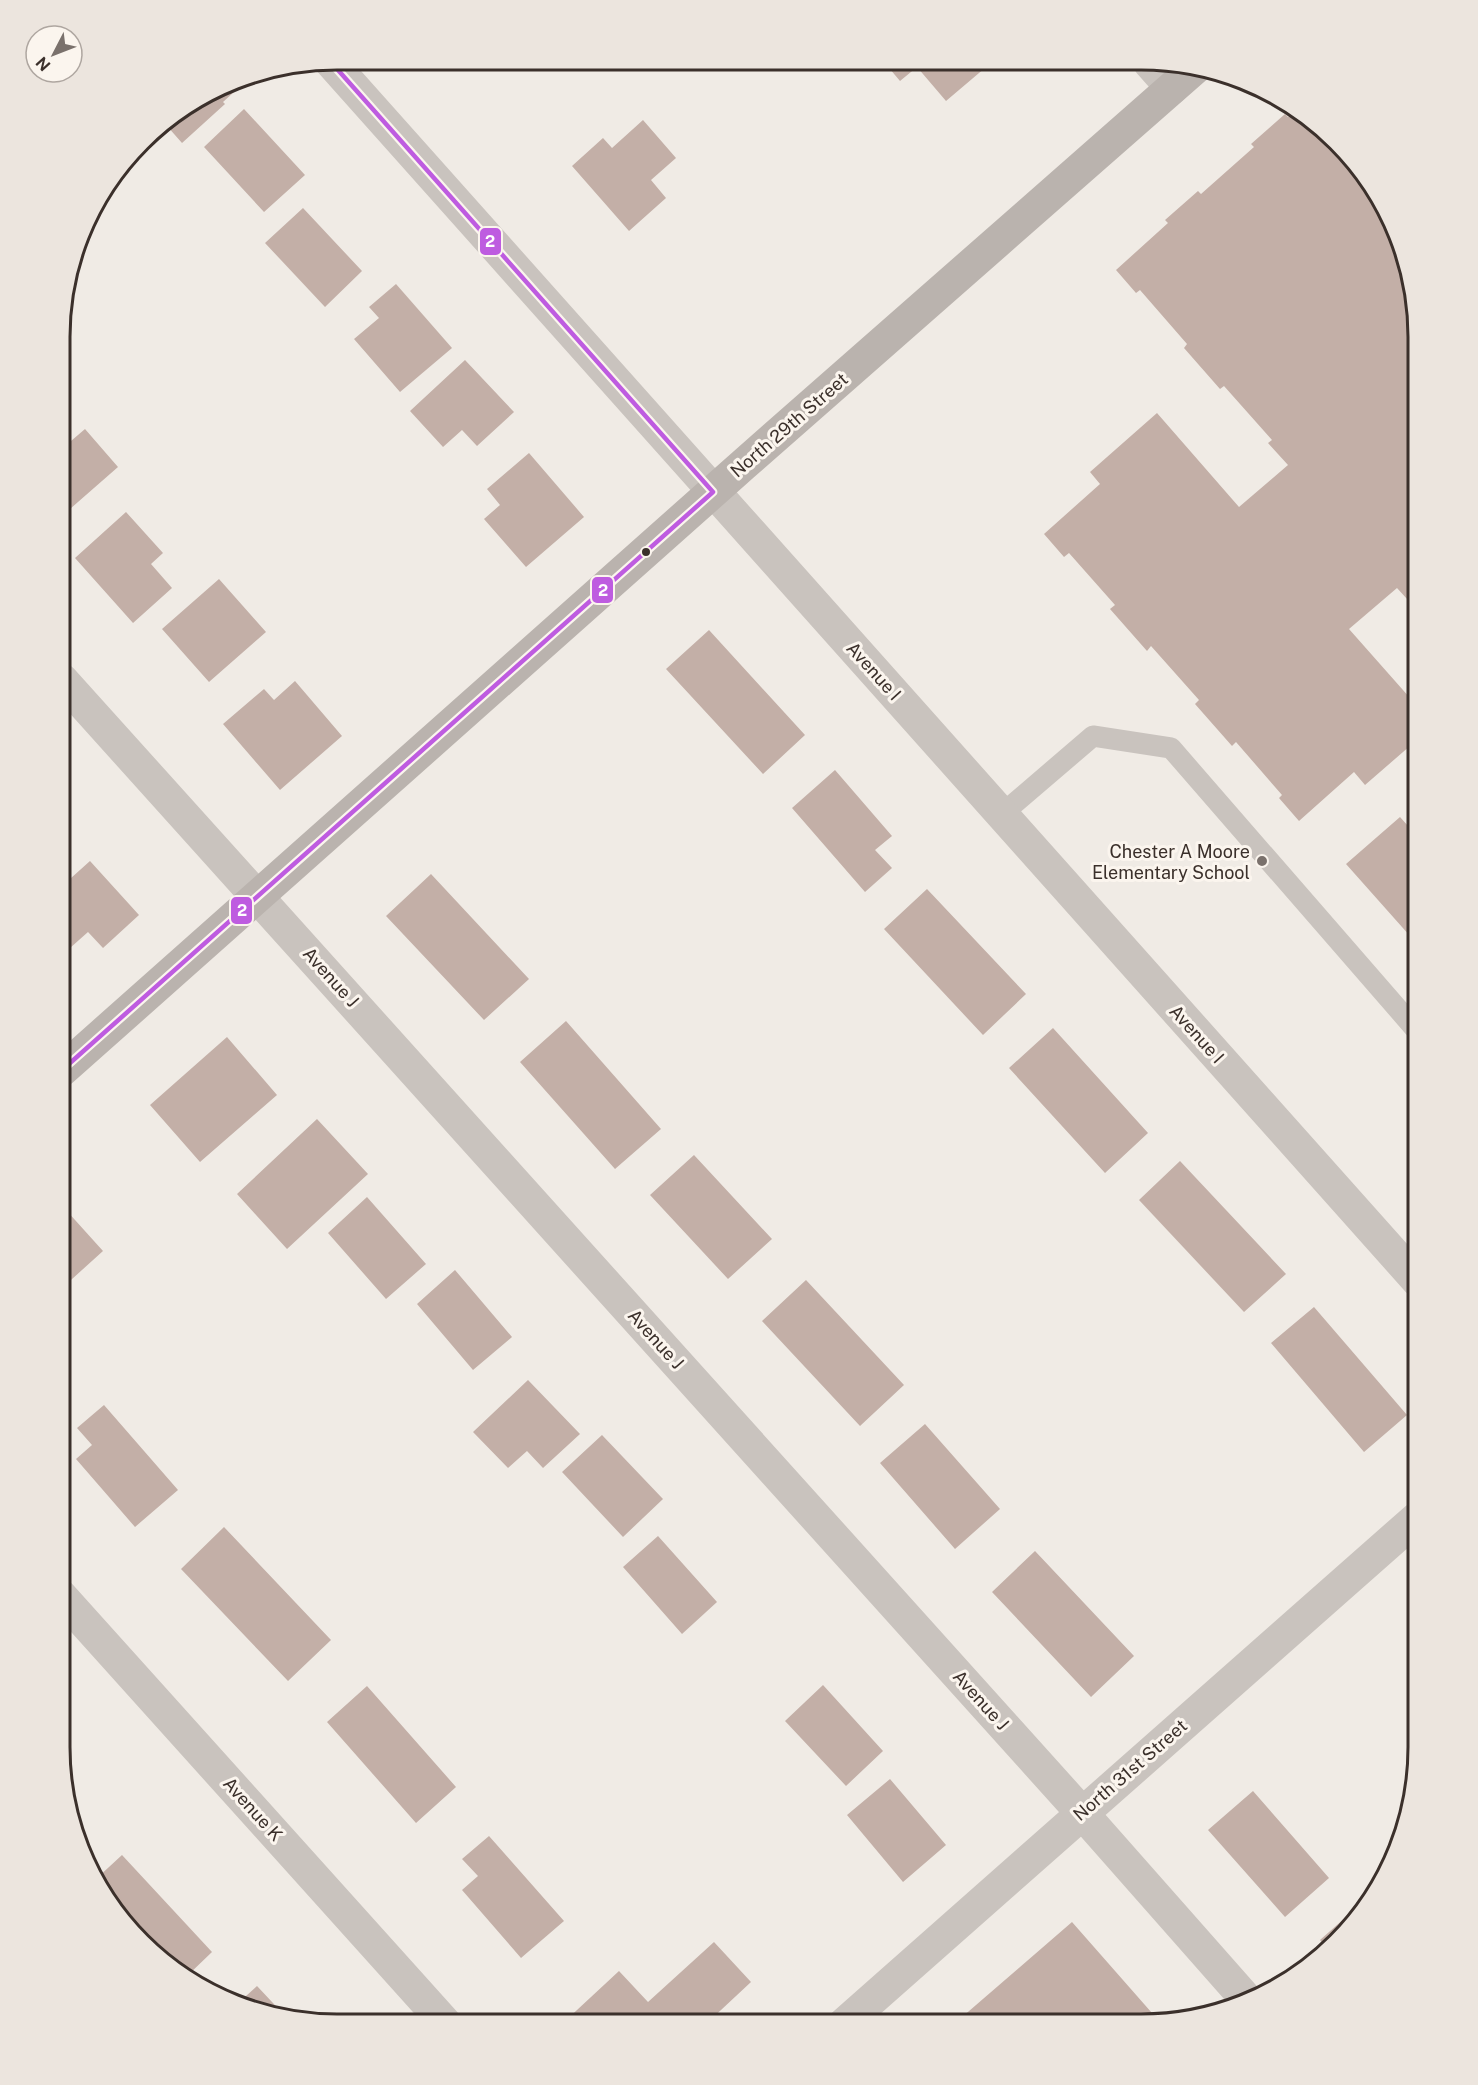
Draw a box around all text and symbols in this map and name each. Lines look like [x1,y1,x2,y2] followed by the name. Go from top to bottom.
[24,24,84,84] north arrow
[32,53,54,75] text: N
[479,227,502,256] line badge: 2
[485,232,495,251] text: 2
[726,368,852,482] street label: North 29th Street
[640,546,652,558] unlabelled marker
[591,576,614,604] line badge: 2
[598,581,608,600] text: 2
[842,638,906,704] street label: Avenue I
[1092,841,1250,883] place label: Chester A Moore Elementary School
[1255,854,1269,868] marker: Chester A Moore Elementary School
[230,896,253,925] line badge: 2
[237,901,247,920] text: 2
[299,943,363,1011] street label: Avenue J
[1165,1001,1229,1067] street label: Avenue I
[624,1305,688,1373] street label: Avenue J
[949,1666,1013,1734] street label: Avenue J
[1069,1715,1191,1825] street label: North 31st Street
[219,1773,287,1845] street label: Avenue K

